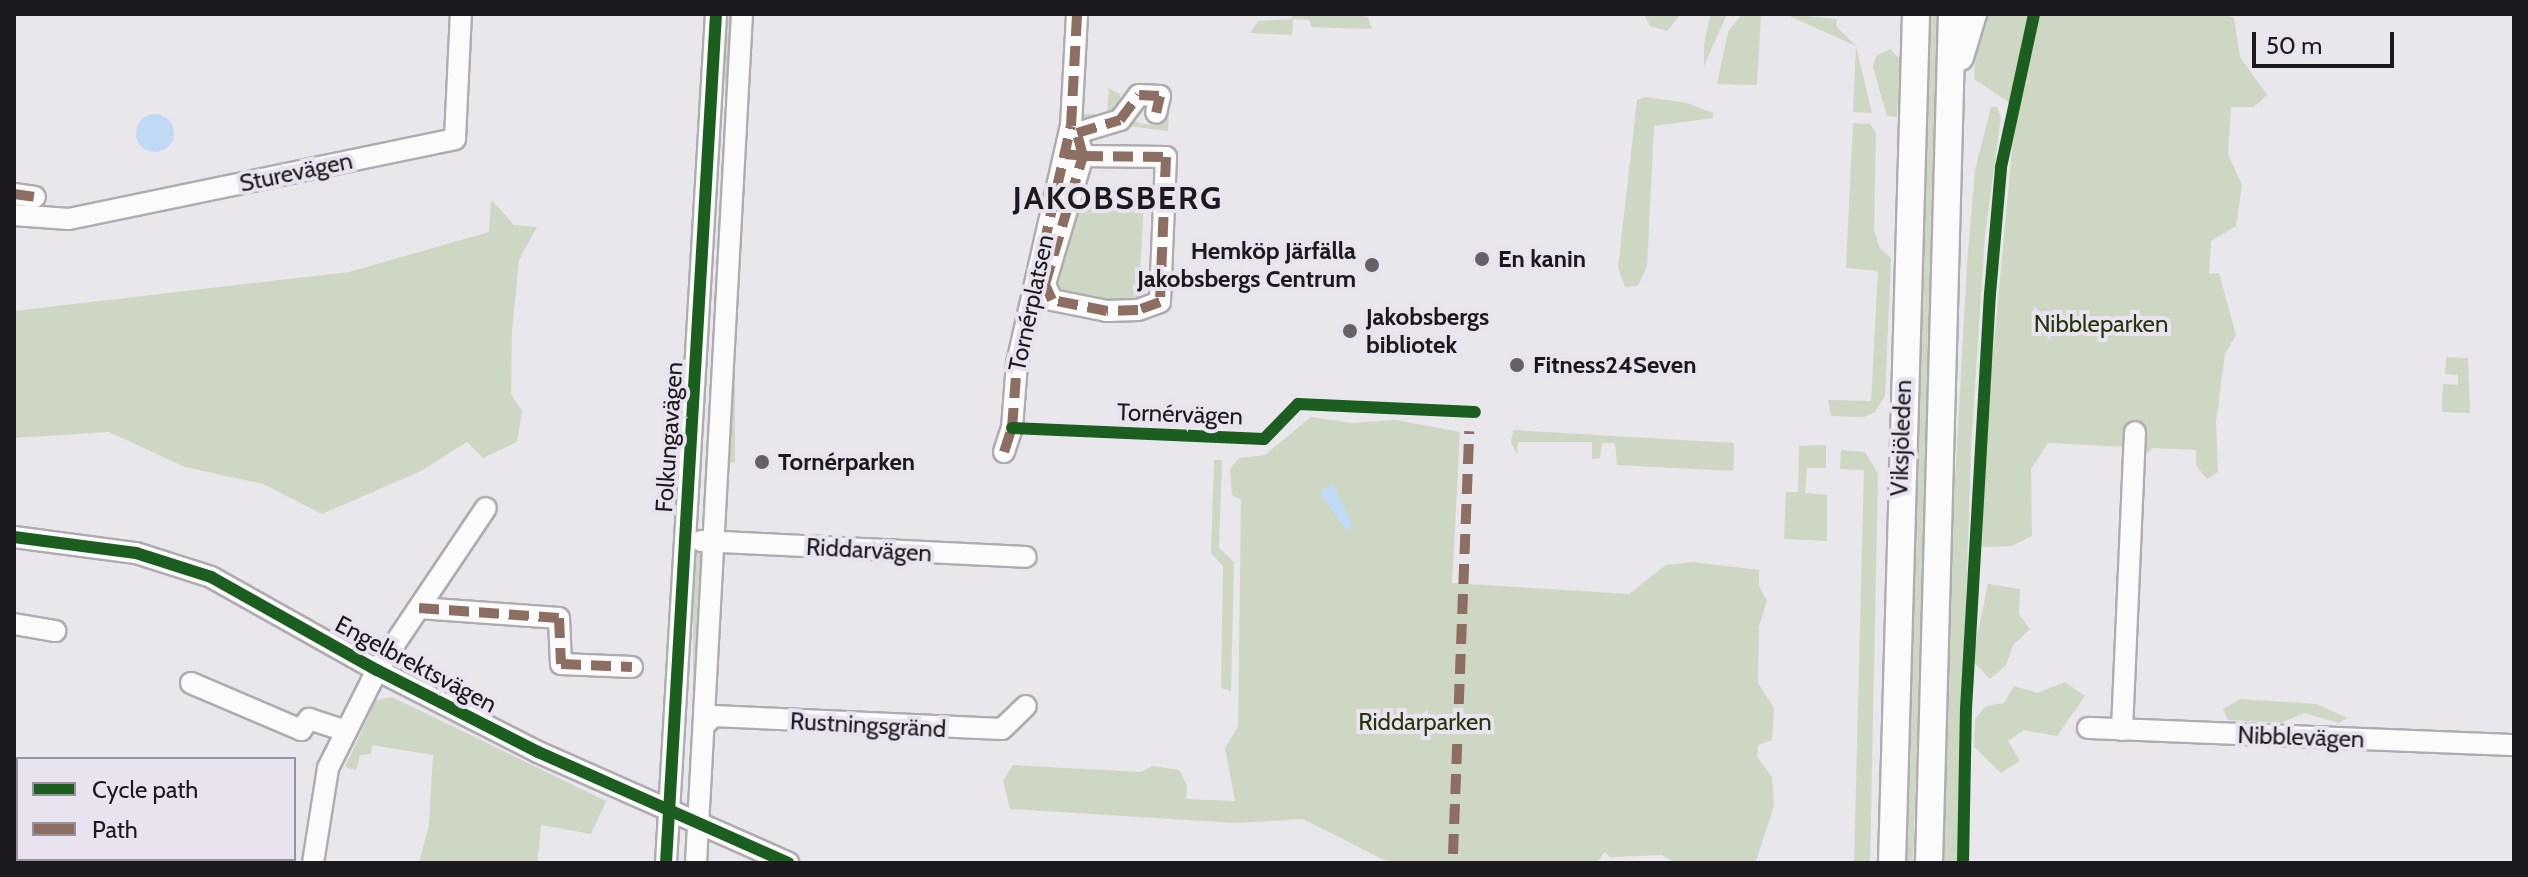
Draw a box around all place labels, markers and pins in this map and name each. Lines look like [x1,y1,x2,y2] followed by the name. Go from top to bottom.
[1137,237,1356,293] place label: Hemköp Järfälla Jakobsbergs Centrum
[1498,245,1586,273] place label: En kanin
[1473,250,1491,268] marker: En kanin
[1363,256,1381,274] marker: Hemköp Järfälla Jakobsbergs Centrum
[1366,303,1489,359] place label: Jakobsbergs bibliotek
[1341,322,1359,340] marker: Jakobsbergs bibliotek
[1533,351,1696,379] place label: Fitness24Seven
[1508,356,1526,374] marker: Fitness24Seven
[778,448,915,476] place label: Tornérparken
[753,453,771,471] marker: Tornérparken

